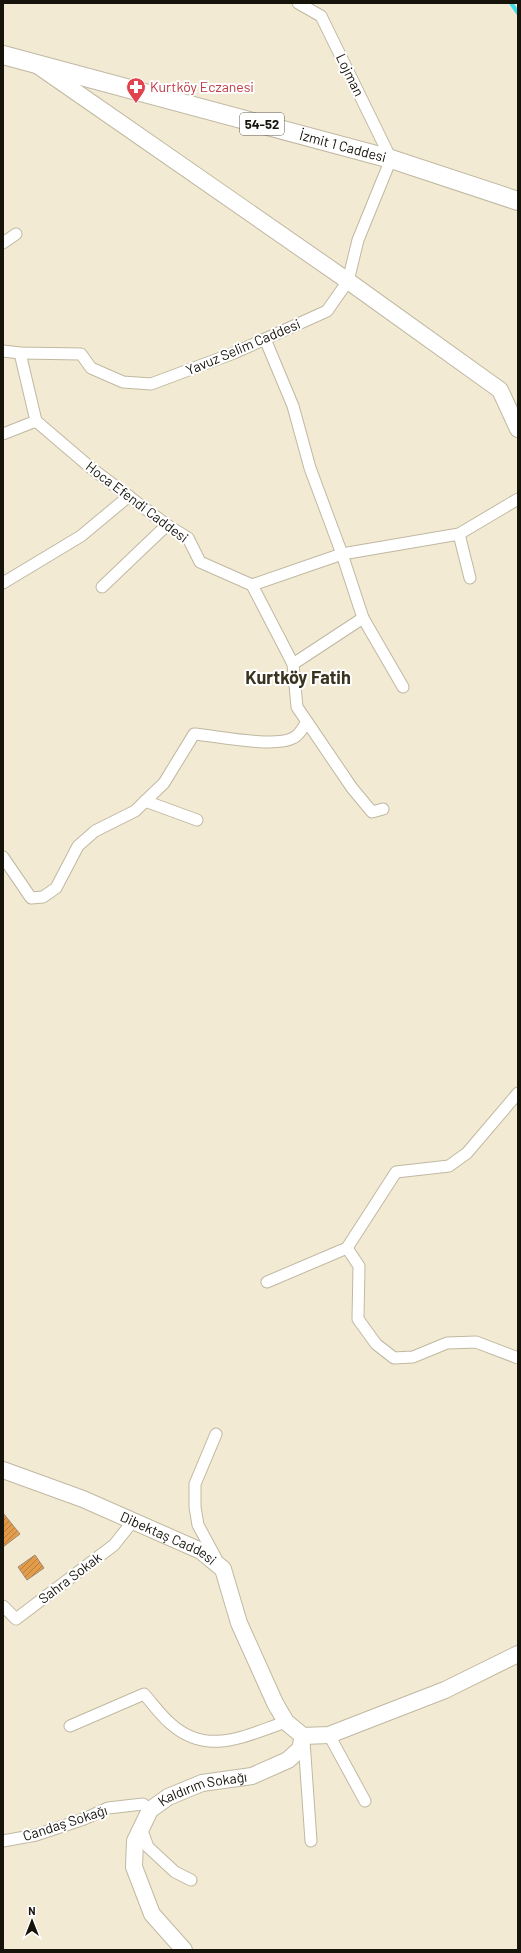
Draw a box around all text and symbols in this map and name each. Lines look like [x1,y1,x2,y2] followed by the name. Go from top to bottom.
[333,51,368,99] street label: Lojman
[125,76,147,104] pharmacy icon: Kurtköy Eczanesi
[150,78,254,95] place label: Kurtköy Eczanesi
[240,113,284,135] road number: 54-52
[298,126,388,165] street label: İzmit 1 Caddesi
[183,315,303,378] street label: Yavuz Selim Caddesi
[83,457,192,546] street label: Hoca Efendi Caddesi
[245,666,351,688] district label: Kurtköy Fatih
[118,1508,220,1568] street label: Dibektaş Caddesi
[35,1548,105,1607] street label: Sahra Sokak
[154,1768,248,1810] street label: Kaldırım Sokağı
[21,1801,109,1844] street label: Candaş Sokağı
[12,1901,52,1941] north arrow
[28,1904,36,1917] text: N

